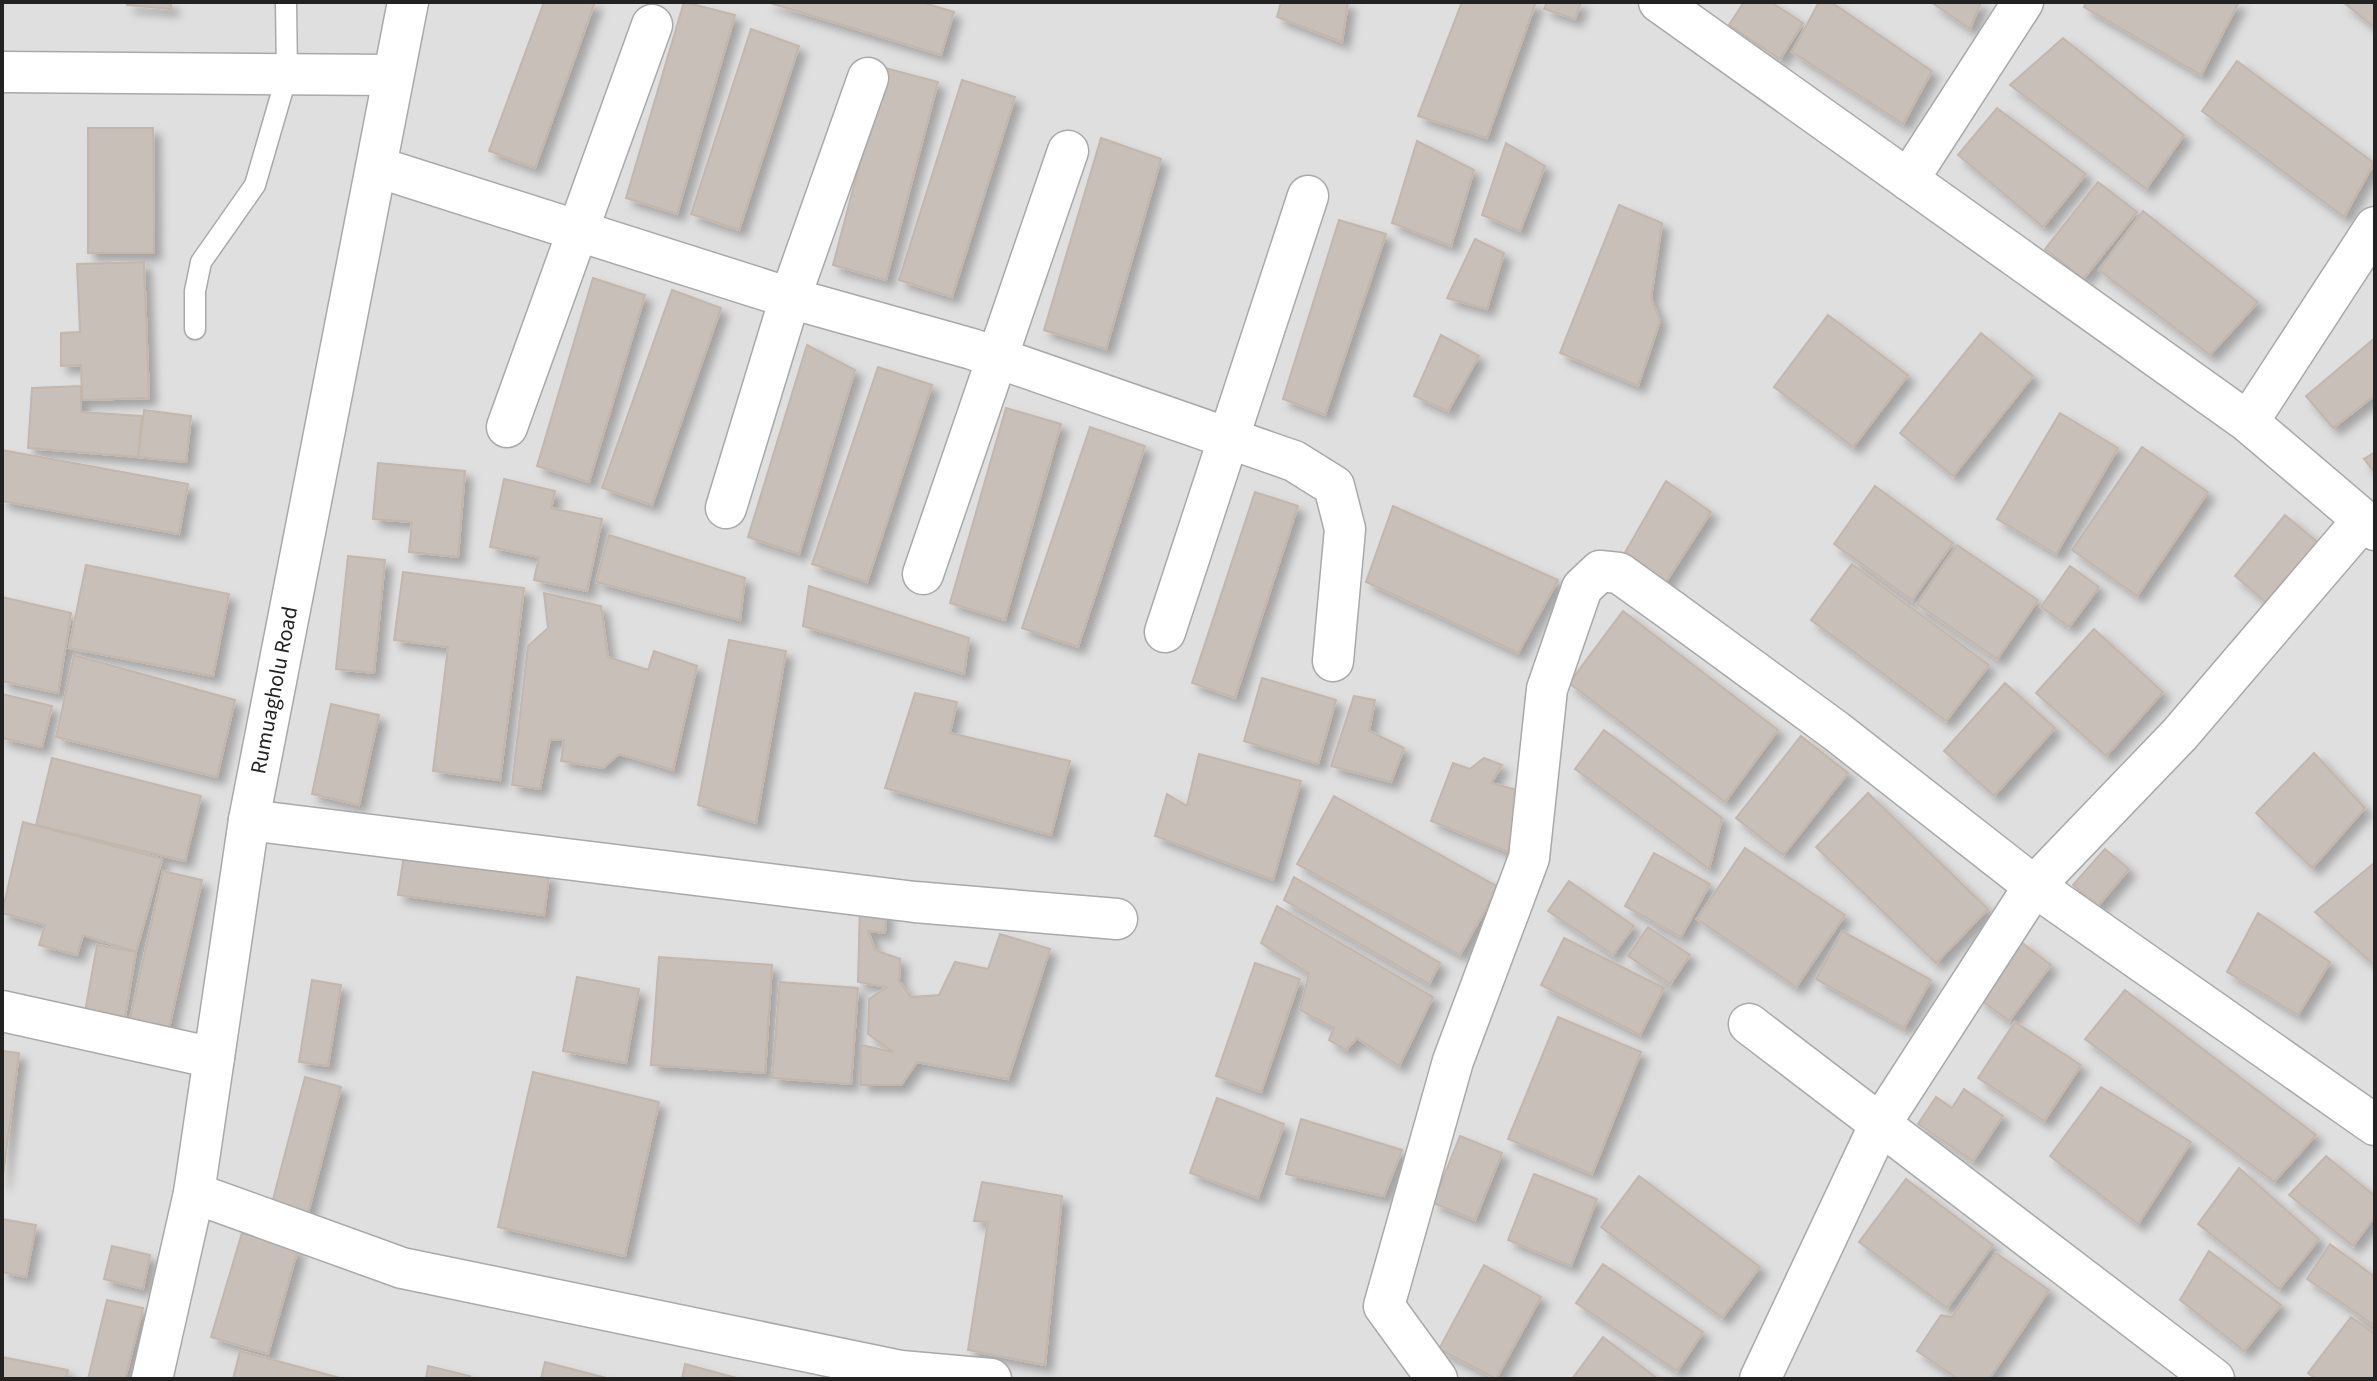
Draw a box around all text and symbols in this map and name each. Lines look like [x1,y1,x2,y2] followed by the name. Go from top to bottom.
[242,604,306,777] street label: Rumuagholu Road

